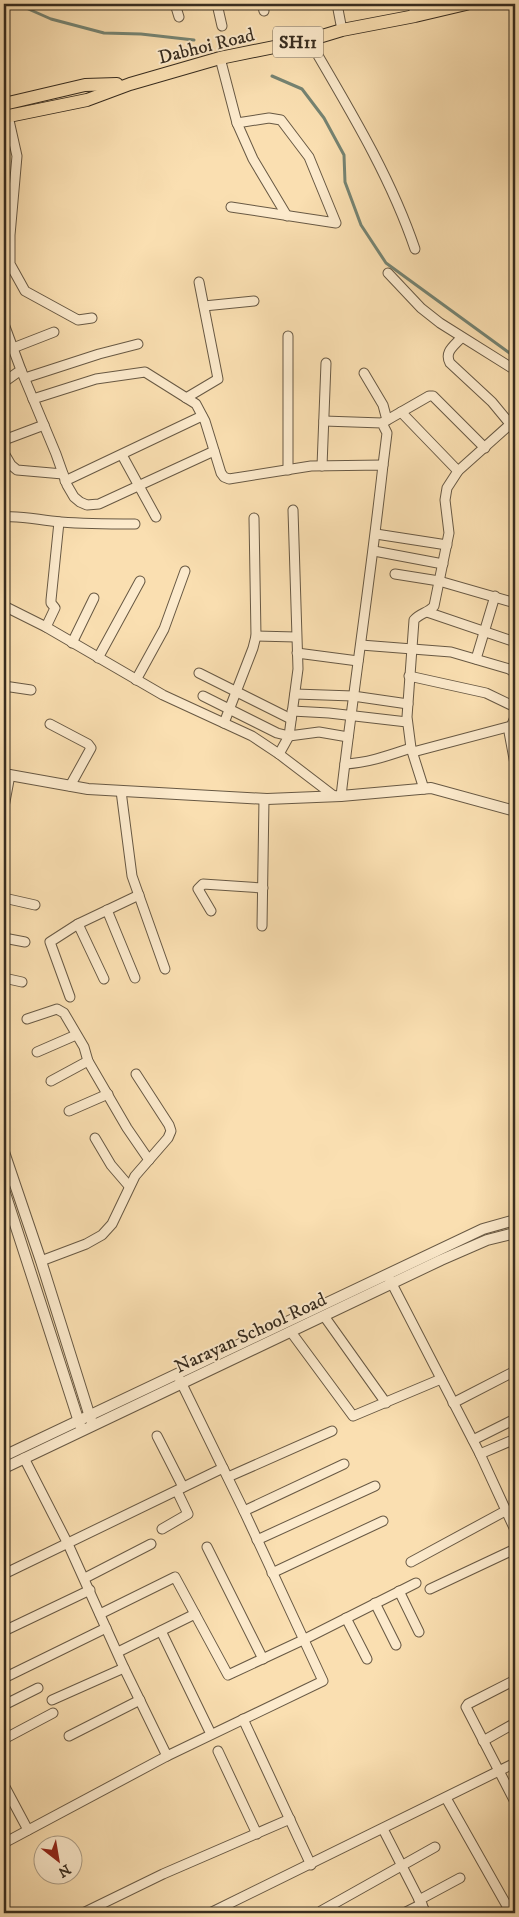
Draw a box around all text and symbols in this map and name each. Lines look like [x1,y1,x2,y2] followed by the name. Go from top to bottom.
[156,23,257,70] street label: Dabhoi Road
[273,27,323,58] road number: SH11
[171,1288,331,1379] street label: Narayan School Road
[32,1834,82,1884] north arrow
[54,1860,74,1881] text: N

